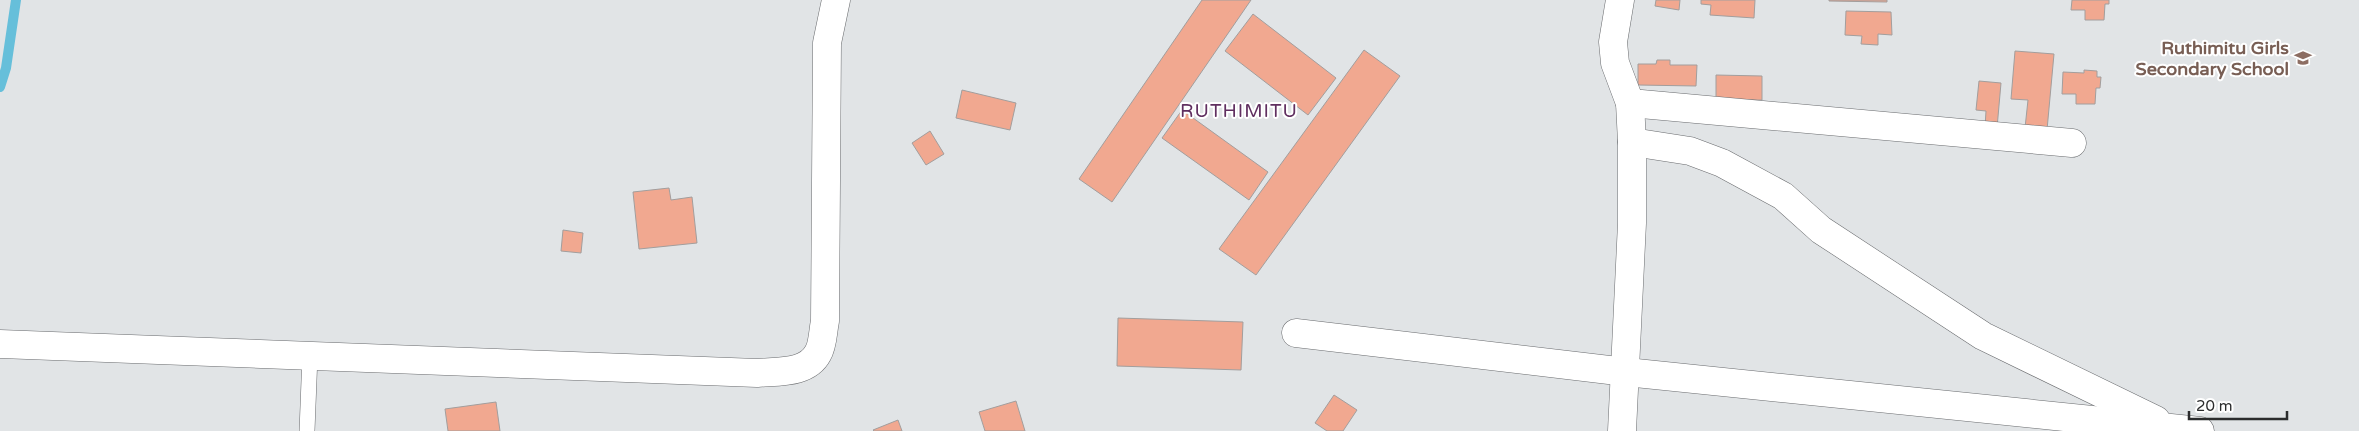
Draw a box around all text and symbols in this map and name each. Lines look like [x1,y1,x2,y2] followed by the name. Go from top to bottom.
[2136,37,2289,80] place label: Ruthimitu Girls Secondary School
[2293,48,2313,68] school or university icon: Ruthimitu Girls Secondary School
[1180,100,1298,122] district label: RUTHIMITU
[2189,388,2286,420] scale bar
[2196,397,2233,415] text: 20 m

